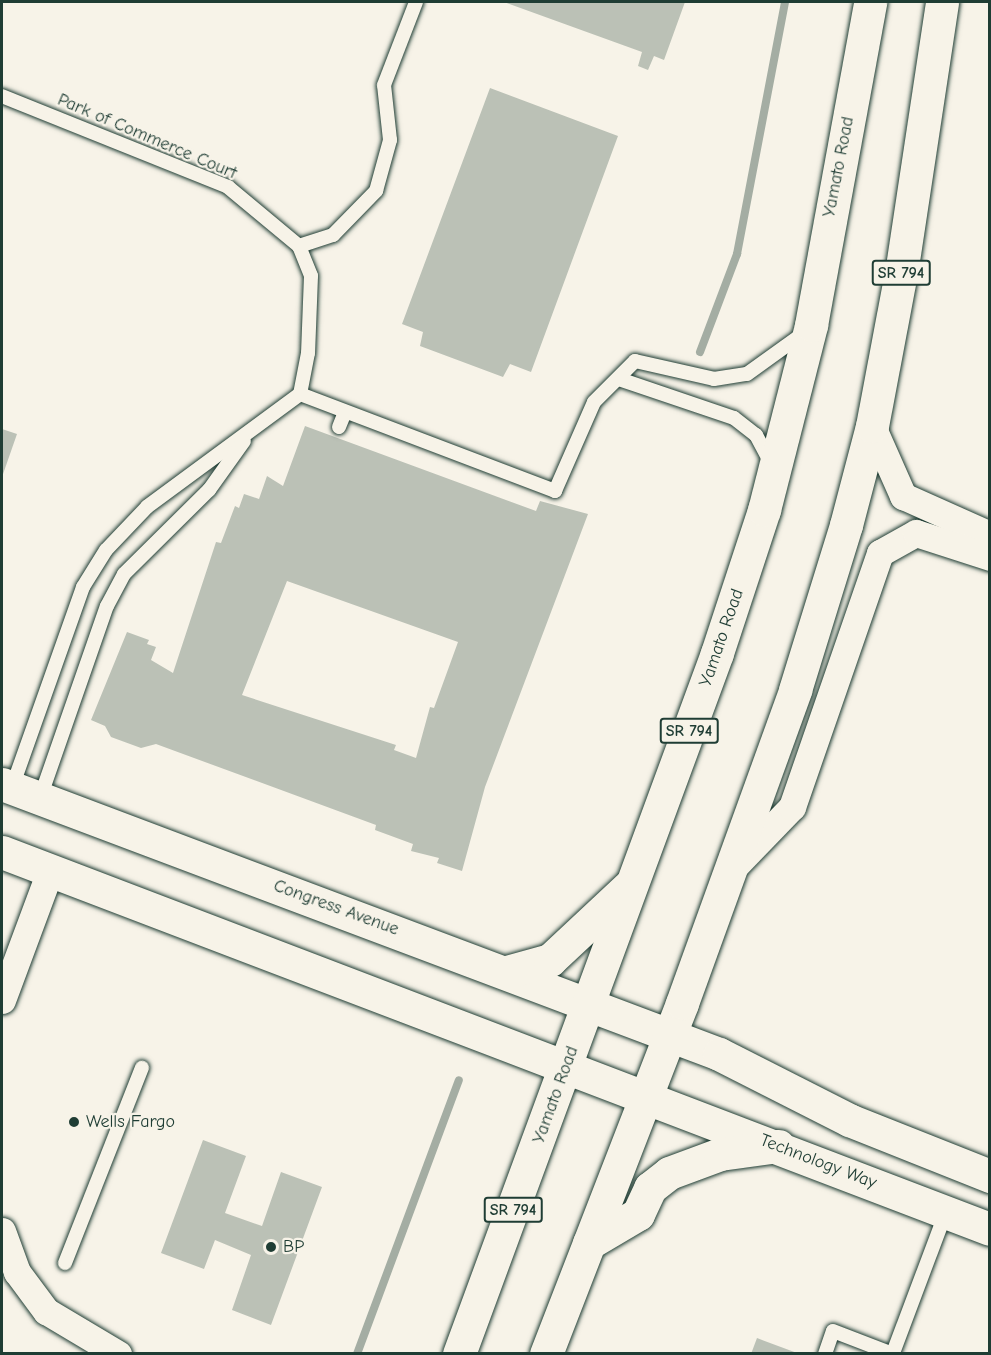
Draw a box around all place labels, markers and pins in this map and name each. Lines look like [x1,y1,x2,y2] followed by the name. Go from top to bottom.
[86,1111,175,1133] place label: Wells Fargo
[67,1115,81,1129] marker: Wells Fargo
[283,1236,304,1258] place label: BP
[264,1240,278,1254] marker: BP

